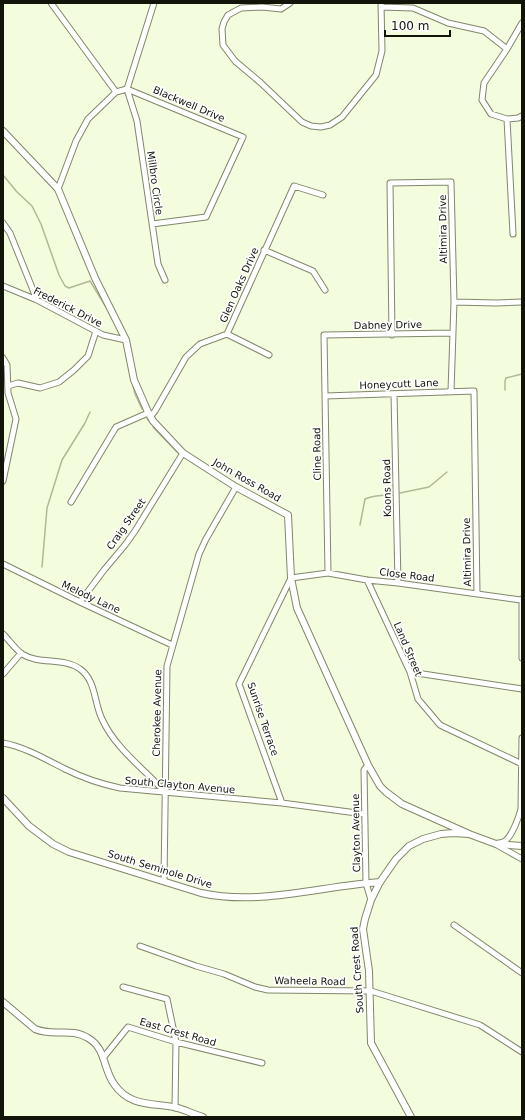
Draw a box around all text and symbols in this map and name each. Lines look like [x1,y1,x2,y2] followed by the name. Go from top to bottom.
[385,12,450,38] scale bar
[391,19,429,33] text: 100 m
[152,84,226,124] street label: Blackwell Drive
[145,150,165,216] street label: Millbro Circle
[437,194,449,264] street label: Altimira Drive
[217,246,261,324] street label: Glen Oaks Drive
[32,285,104,329] street label: Frederick Drive
[354,319,422,331] street label: Dabney Drive
[359,377,439,391] street label: Honeycutt Lane
[311,427,323,481] street label: Cline Road
[210,456,283,504] street label: John Ross Road
[381,459,393,517] street label: Koons Road
[104,496,148,552] street label: Craig Street
[461,517,473,587] street label: Altimira Drive
[379,566,435,584] street label: Close Road
[60,579,122,615] street label: Melody Lane
[392,620,424,678] street label: Land Street
[151,669,163,757] street label: Cherokee Avenue
[245,681,281,757] street label: Sunrise Terrace
[124,775,236,795] street label: South Clayton Avenue
[350,794,362,872] street label: Clayton Avenue
[107,848,213,890] street label: South Seminole Drive
[348,926,366,1014] street label: South Crest Road
[274,975,346,987] street label: Waheela Road
[138,1016,218,1048] street label: East Crest Road

